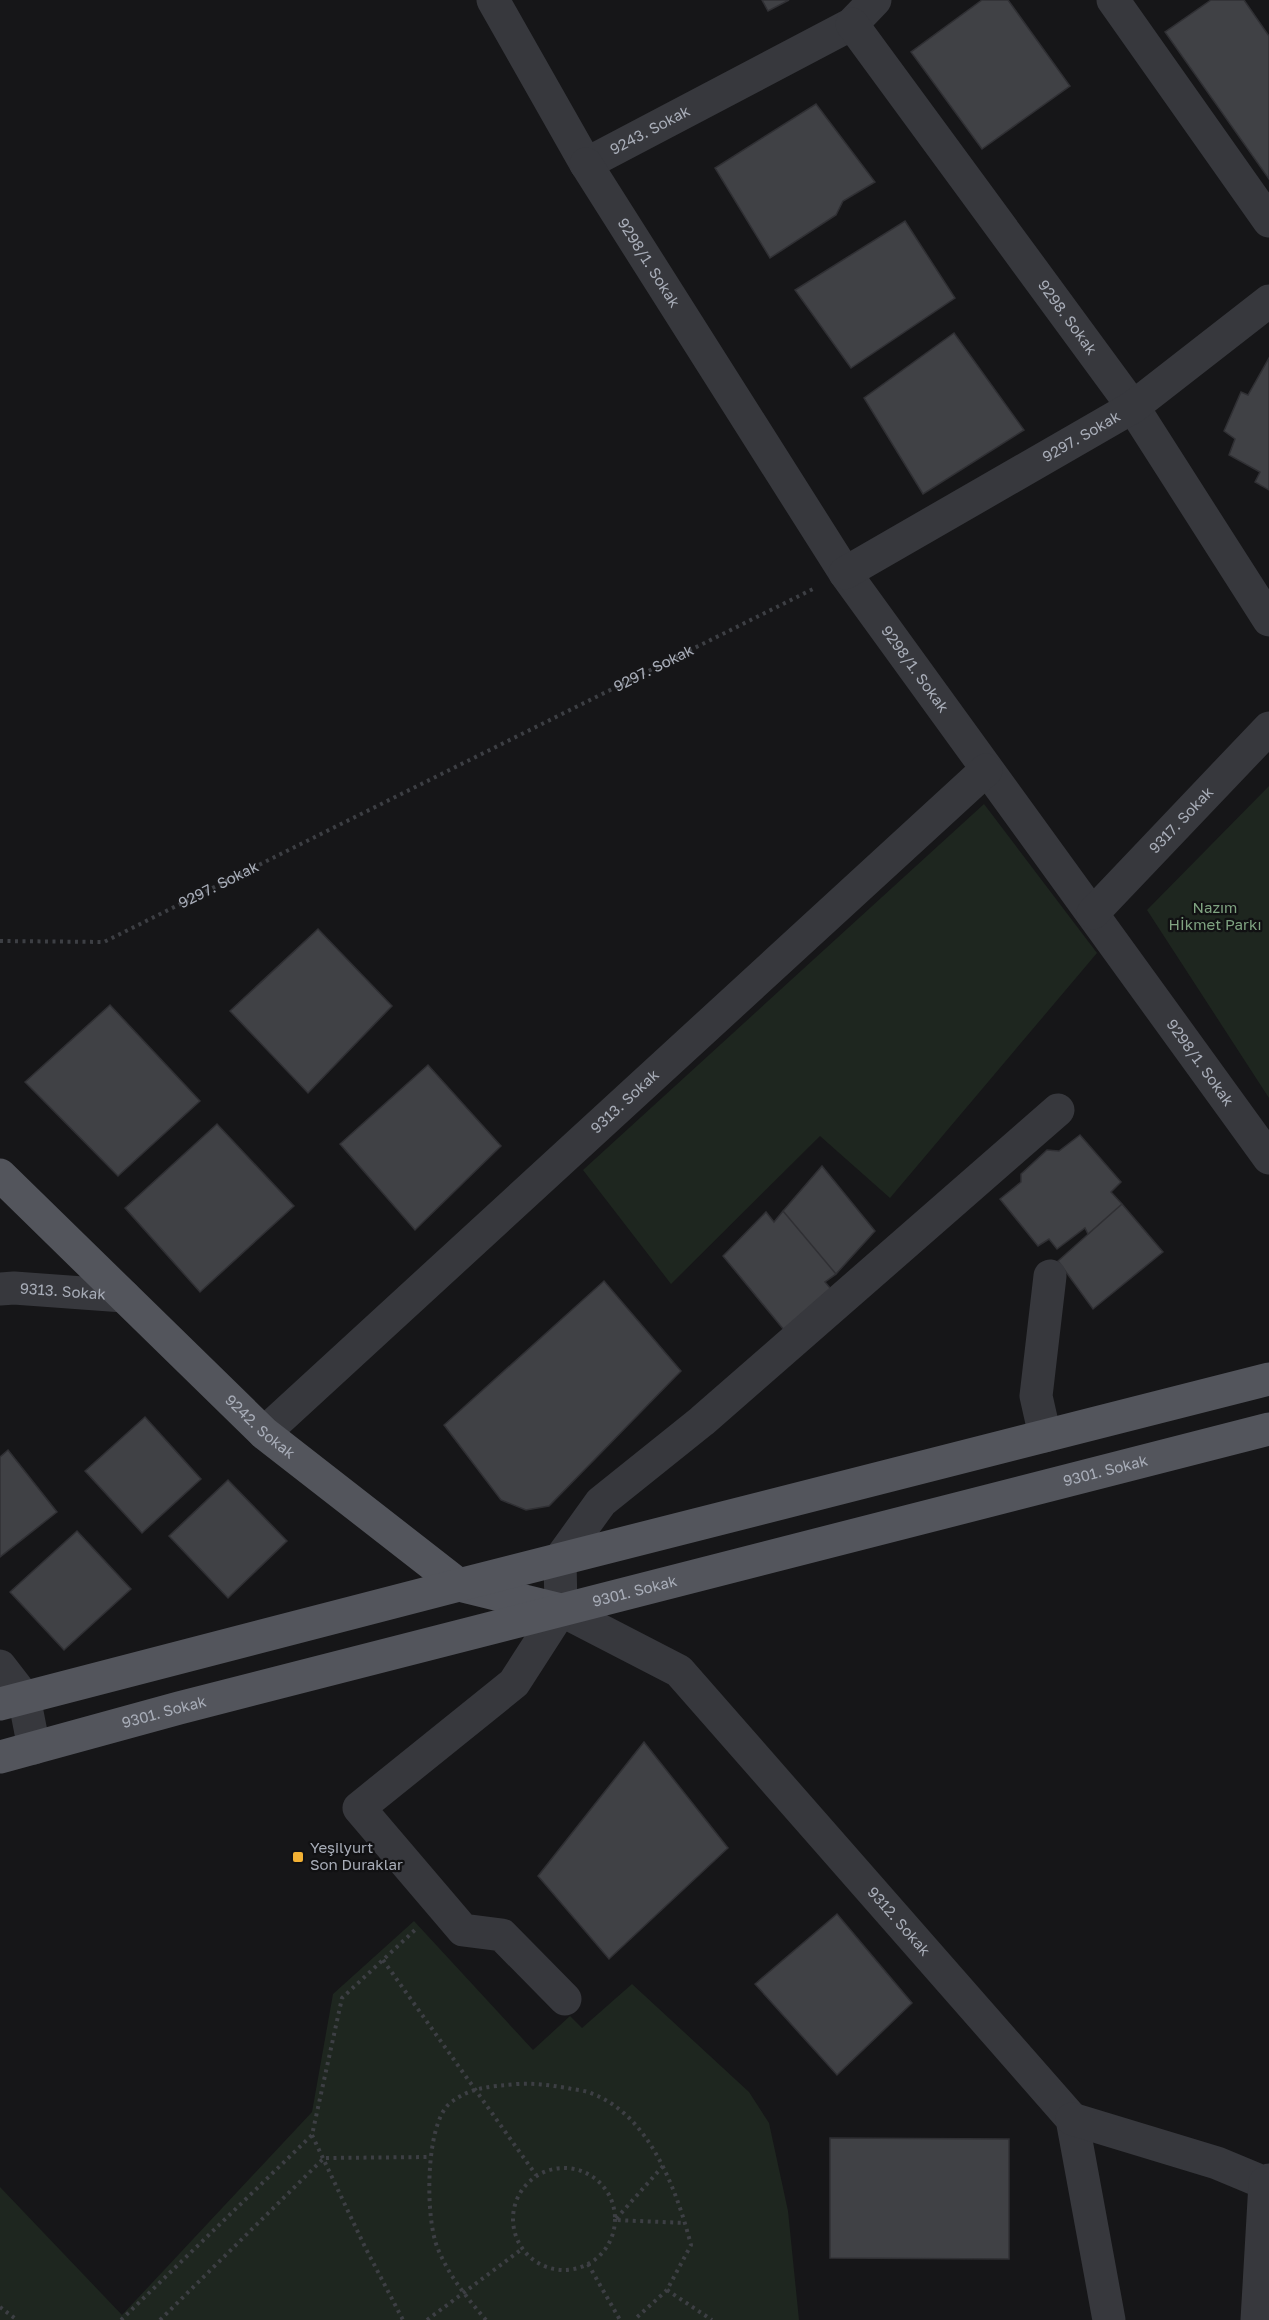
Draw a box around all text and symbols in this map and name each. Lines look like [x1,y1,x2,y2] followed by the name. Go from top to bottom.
[607,101,693,158] street label: 9243. Sokak
[614,214,685,311] street label: 9298/1. Sokak
[1035,276,1102,358] street label: 9298. Sokak
[1039,406,1124,465] street label: 9297. Sokak
[878,622,953,716] street label: 9298/1. Sokak
[610,640,697,695] street label: 9297. Sokak
[1145,782,1217,857] street label: 9317. Sokak
[175,856,262,912] street label: 9297. Sokak
[1169,898,1261,933] park label: Nazım Hİkmet Parkı
[1163,1015,1239,1109] street label: 9298/1. Sokak
[586,1065,662,1137] street label: 9313. Sokak
[19,1278,107,1303] street label: 9313. Sokak
[222,1390,300,1462] street label: 9242. Sokak
[1061,1450,1150,1489] street label: 9301. Sokak
[590,1571,679,1610] street label: 9301. Sokak
[120,1691,208,1731] street label: 9301. Sokak
[310,1838,403,1873] place label: Yeşilyurt Son Duraklar
[291,1850,305,1864] marker: Yeşilyurt Son Duraklar
[864,1883,935,1959] street label: 9312. Sokak

